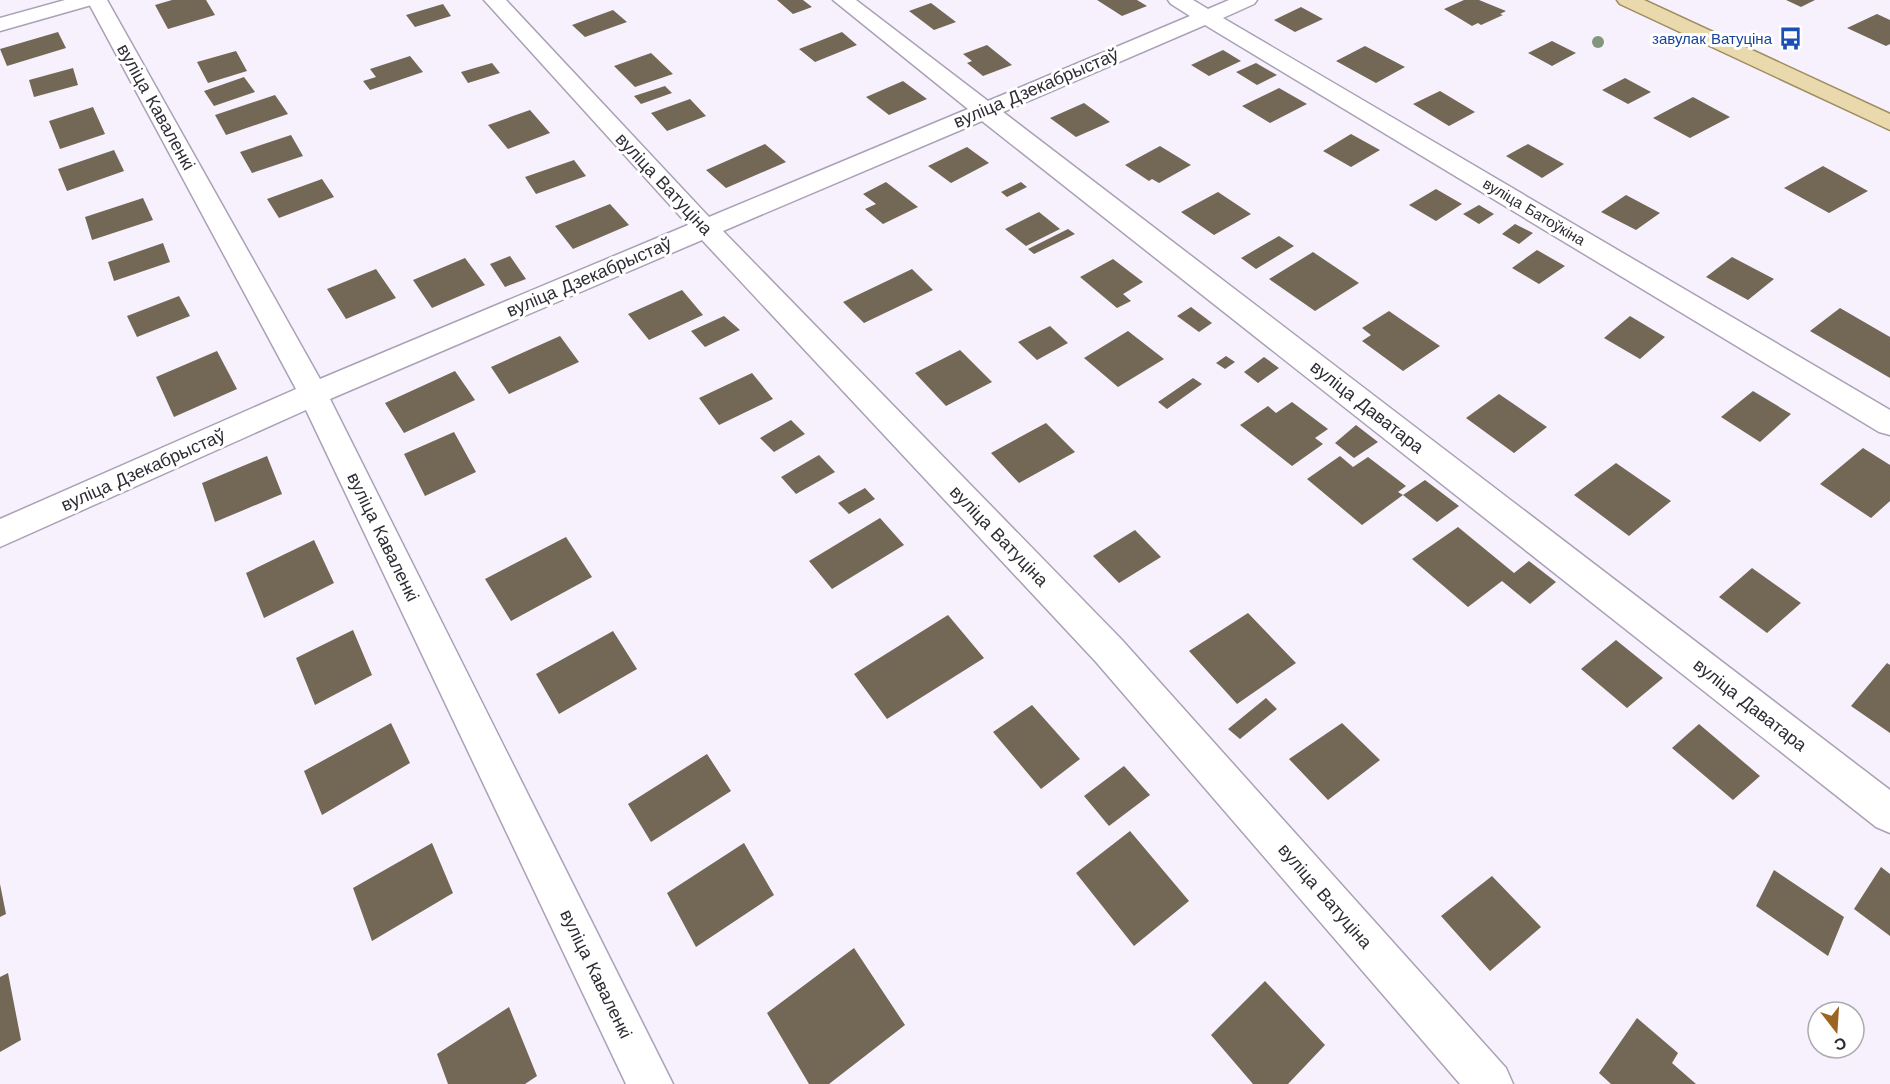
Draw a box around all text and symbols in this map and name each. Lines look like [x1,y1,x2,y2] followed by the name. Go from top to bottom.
[1777,26,1803,52] bus stop icon: завулак Ватуціна
[1652,30,1773,48] place label: завулак Ватуціна
[113,40,200,173] street label: вуліца Каваленкі
[950,43,1121,132] street label: вуліца Дзекабрыстаў
[612,128,718,240] street label: вуліца Ватуціна
[1480,174,1589,250] street label: вуліца Батоўкіна
[503,232,674,321] street label: вуліца Дзекабрыстаў
[1306,356,1429,458] street label: вуліца Даватара
[58,424,228,515] street label: вуліца Дзекабрыстаў
[343,469,424,605] street label: вуліца Каваленкі
[946,481,1053,591] street label: вуліца Ватуціна
[1689,654,1812,756] street label: вуліца Даватара
[1274,839,1377,953] street label: вуліца Ватуціна
[556,906,637,1042] street label: вуліца Каваленкі
[1806,1000,1866,1060] north arrow
[1832,1033,1849,1055] text: С

